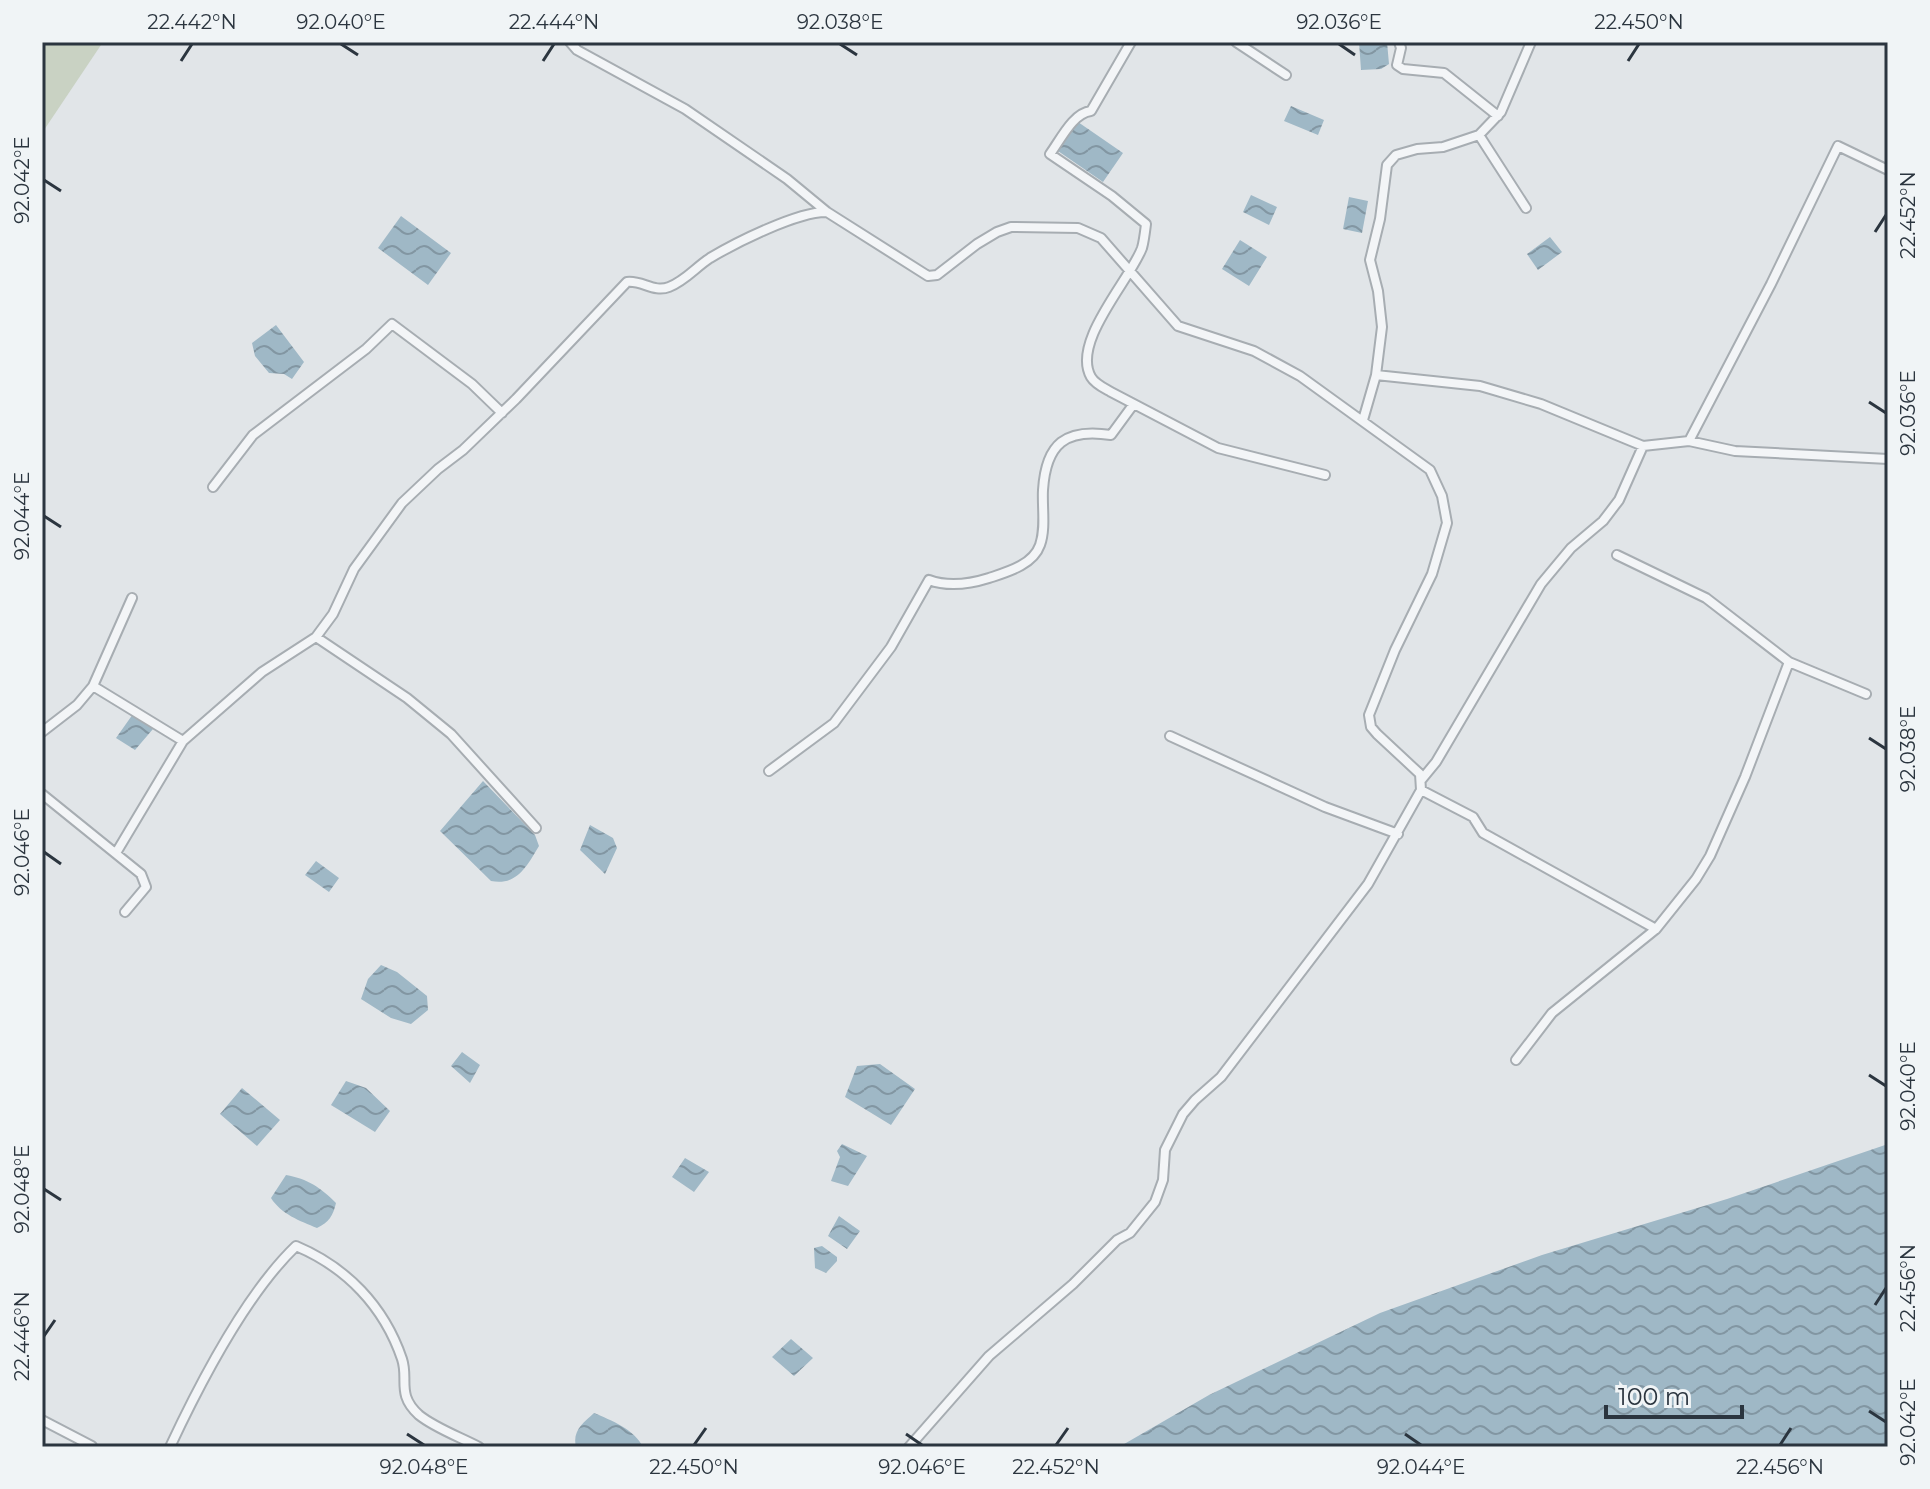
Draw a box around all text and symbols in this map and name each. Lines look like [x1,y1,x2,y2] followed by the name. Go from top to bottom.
[147,10,237,34] text: 22.442°N
[296,10,386,34] text: 92.040°E
[509,10,599,34] text: 22.444°N
[797,10,883,34] text: 92.038°E
[1296,10,1382,34] text: 92.036°E
[1594,10,1684,34] text: 22.450°N
[10,136,34,224] text: 92.042°E
[1896,171,1920,259] text: 22.452°N
[1896,370,1920,456] text: 92.036°E
[10,472,34,560] text: 92.044°E
[1896,706,1920,792] text: 92.038°E
[10,808,34,896] text: 92.046°E
[1896,1041,1920,1131] text: 92.040°E
[10,1145,34,1233] text: 92.048°E
[1896,1244,1920,1332] text: 22.456°N
[10,1291,34,1381] text: 22.446°N
[1606,1369,1742,1419] scale bar
[1896,1378,1920,1466] text: 92.042°E
[1618,1382,1690,1411] text: 100 m
[380,1455,468,1479] text: 92.048°E
[649,1455,739,1479] text: 22.450°N
[878,1455,966,1479] text: 92.046°E
[1012,1455,1100,1479] text: 22.452°N
[1377,1455,1465,1479] text: 92.044°E
[1736,1455,1824,1479] text: 22.456°N

